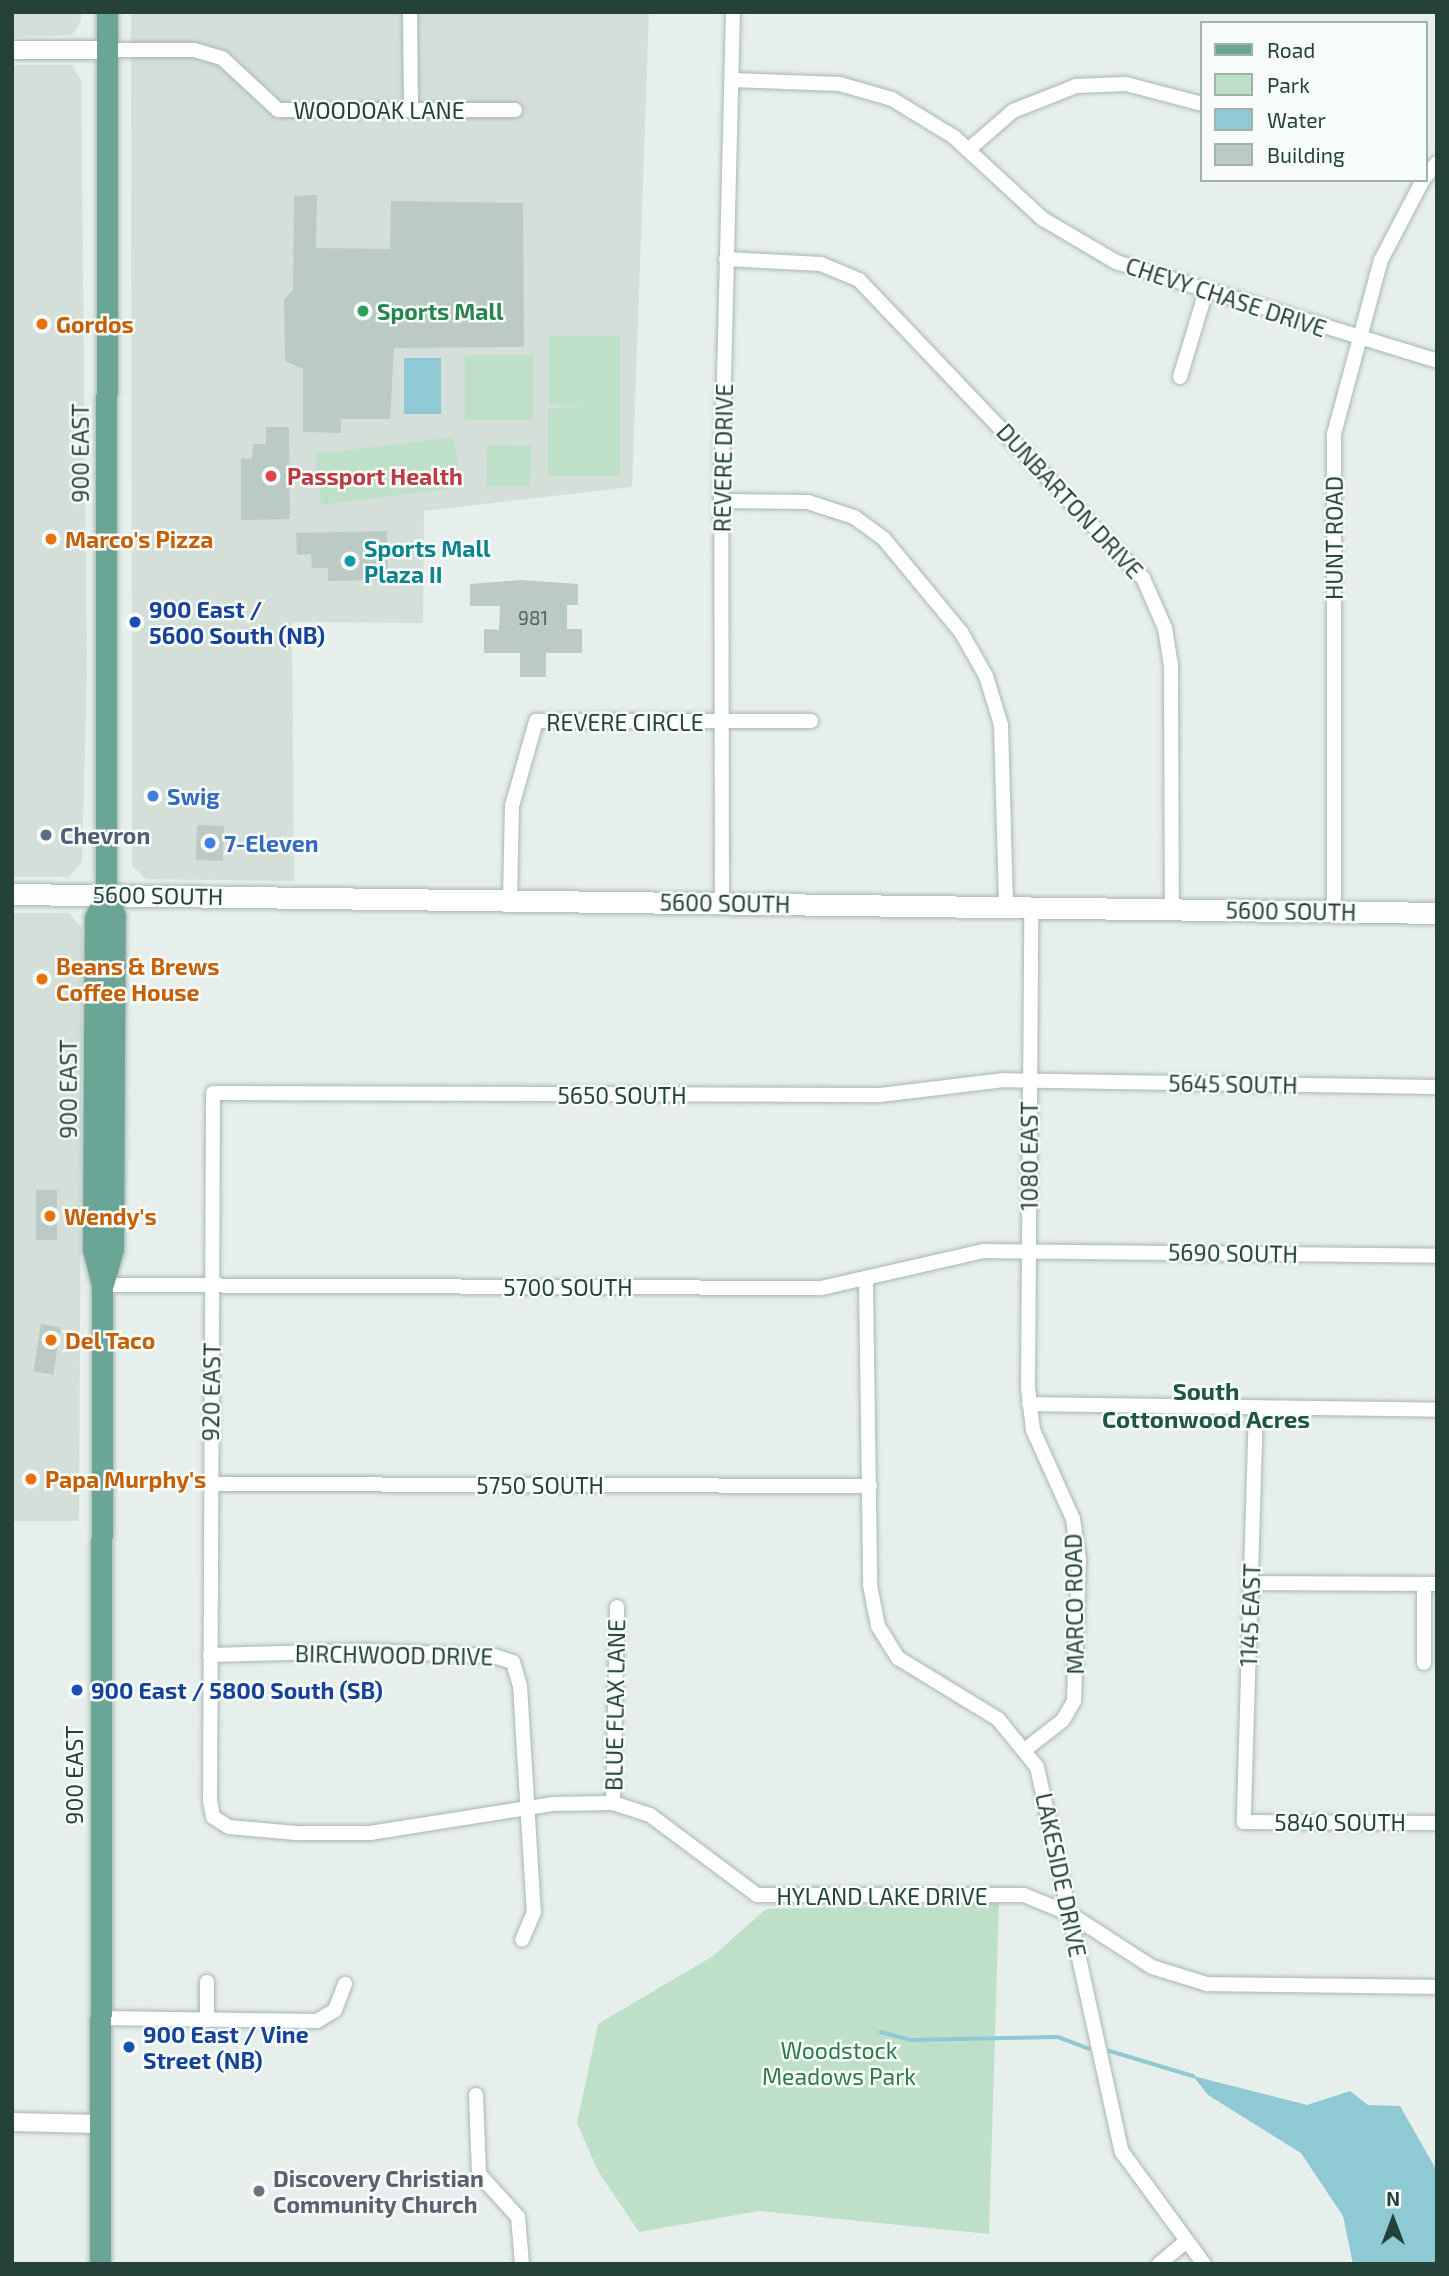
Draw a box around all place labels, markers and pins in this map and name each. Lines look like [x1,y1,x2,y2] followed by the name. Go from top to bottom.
[377,297,504,325] place label: Sports Mall
[355,303,371,319] marker: Sports Mall
[56,310,134,338] place label: Gordos
[34,316,50,332] marker: Gordos
[287,462,463,490] place label: Passport Health
[261,466,281,486] marker: Passport Health
[65,525,213,553] place label: Marco's Pizza
[43,531,59,547] marker: Marco's Pizza
[364,534,491,588] place label: Sports Mall Plaza II
[342,553,358,569] marker: Sports Mall Plaza II
[149,595,325,649] place label: 900 East / 5600 South (NB)
[127,614,143,630] marker: 900 East / 5600 South (NB)
[167,782,220,810] place label: Swig
[145,788,161,804] marker: Swig
[60,821,150,849] place label: Chevron
[38,827,54,843] marker: Chevron
[224,829,319,857] place label: 7-Eleven
[202,835,218,851] marker: 7-Eleven
[56,952,219,1006] place label: Beans & Brews Coffee House
[34,971,50,987] marker: Beans & Brews Coffee House
[64,1202,157,1230] place label: Wendy's
[42,1208,58,1224] marker: Wendy's
[65,1326,156,1354] place label: Del Taco
[43,1332,59,1348] marker: Del Taco
[45,1465,206,1493] place label: Papa Murphy's
[23,1471,39,1487] marker: Papa Murphy's
[91,1676,383,1704] place label: 900 East / 5800 South (SB)
[69,1682,85,1698] marker: 900 East / 5800 South (SB)
[143,2020,309,2074] place label: 900 East / Vine Street (NB)
[121,2039,137,2055] marker: 900 East / Vine Street (NB)
[273,2164,484,2218] place label: Discovery Christian Community Church
[251,2183,267,2199] marker: Discovery Christian Community Church

